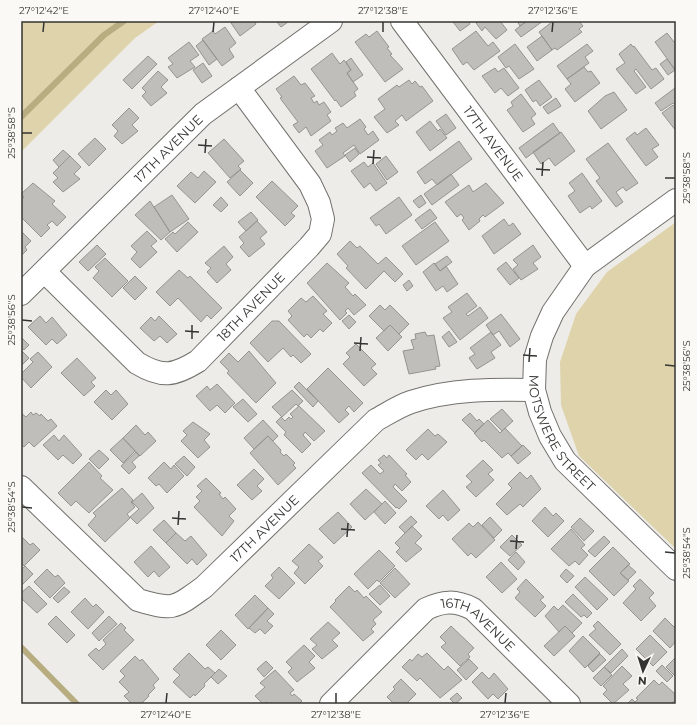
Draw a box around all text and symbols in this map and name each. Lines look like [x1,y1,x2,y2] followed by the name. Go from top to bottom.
[19,4,69,17] text: 27°12'42"E
[189,4,240,17] text: 27°12'40"E
[358,4,408,17] text: 27°12'38"E
[528,4,578,17] text: 27°12'36"E
[460,103,527,184] street label: 17TH AVENUE
[5,107,18,159] text: 25°38'58"S
[131,111,206,186] street label: 17TH AVENUE
[680,152,693,204] text: 25°38'58"S
[214,269,288,345] street label: 18TH AVENUE
[5,294,18,346] text: 25°38'56"S
[680,340,693,392] text: 25°38'56"S
[526,375,599,495] street label: MOTSWERE STREET
[5,481,18,533] text: 25°38'54"S
[227,491,302,565] street label: 17TH AVENUE
[680,527,693,579] text: 25°38'54"S
[439,595,519,654] street label: 16TH AVENUE
[623,651,663,691] north arrow
[637,674,647,688] text: N
[141,708,192,721] text: 27°12'40"E
[311,708,361,721] text: 27°12'38"E
[480,708,530,721] text: 27°12'36"E

